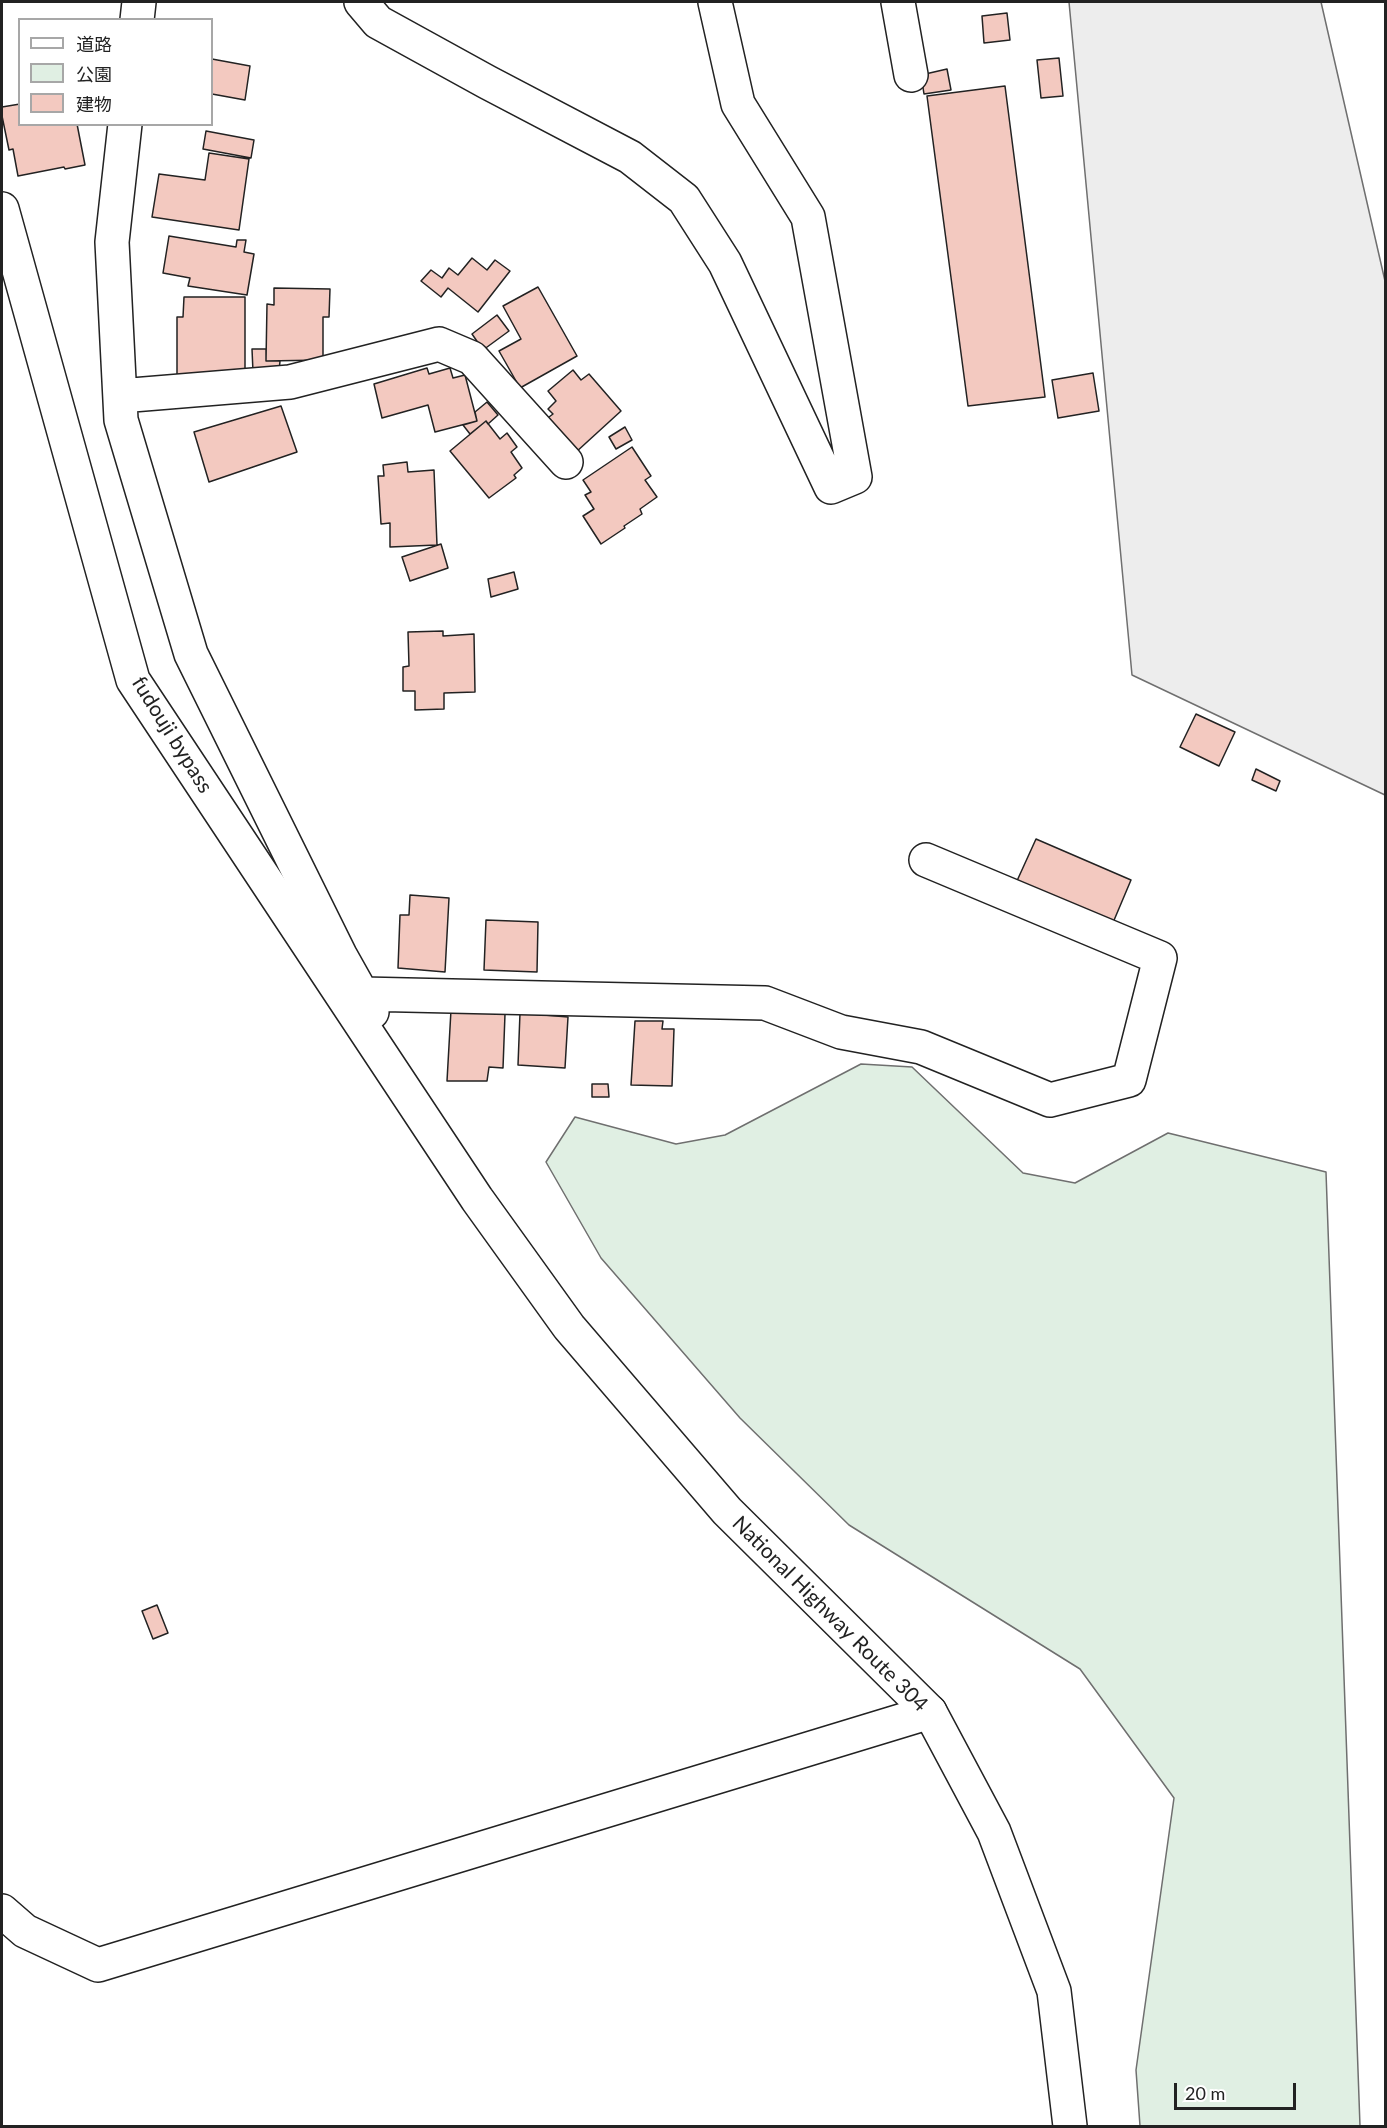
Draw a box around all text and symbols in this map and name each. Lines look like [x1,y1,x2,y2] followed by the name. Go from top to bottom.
[18,18,213,126] legend
[76,33,112,55] text: 道路
[76,63,112,85] text: 公園
[76,93,112,115] text: 建物
[126,672,218,798] street label: fudouji bypass
[727,1511,933,1717] street label: National Highway Route 304
[1177,2071,1298,2109] scale bar
[1185,2082,1225,2104] text: 20 m

